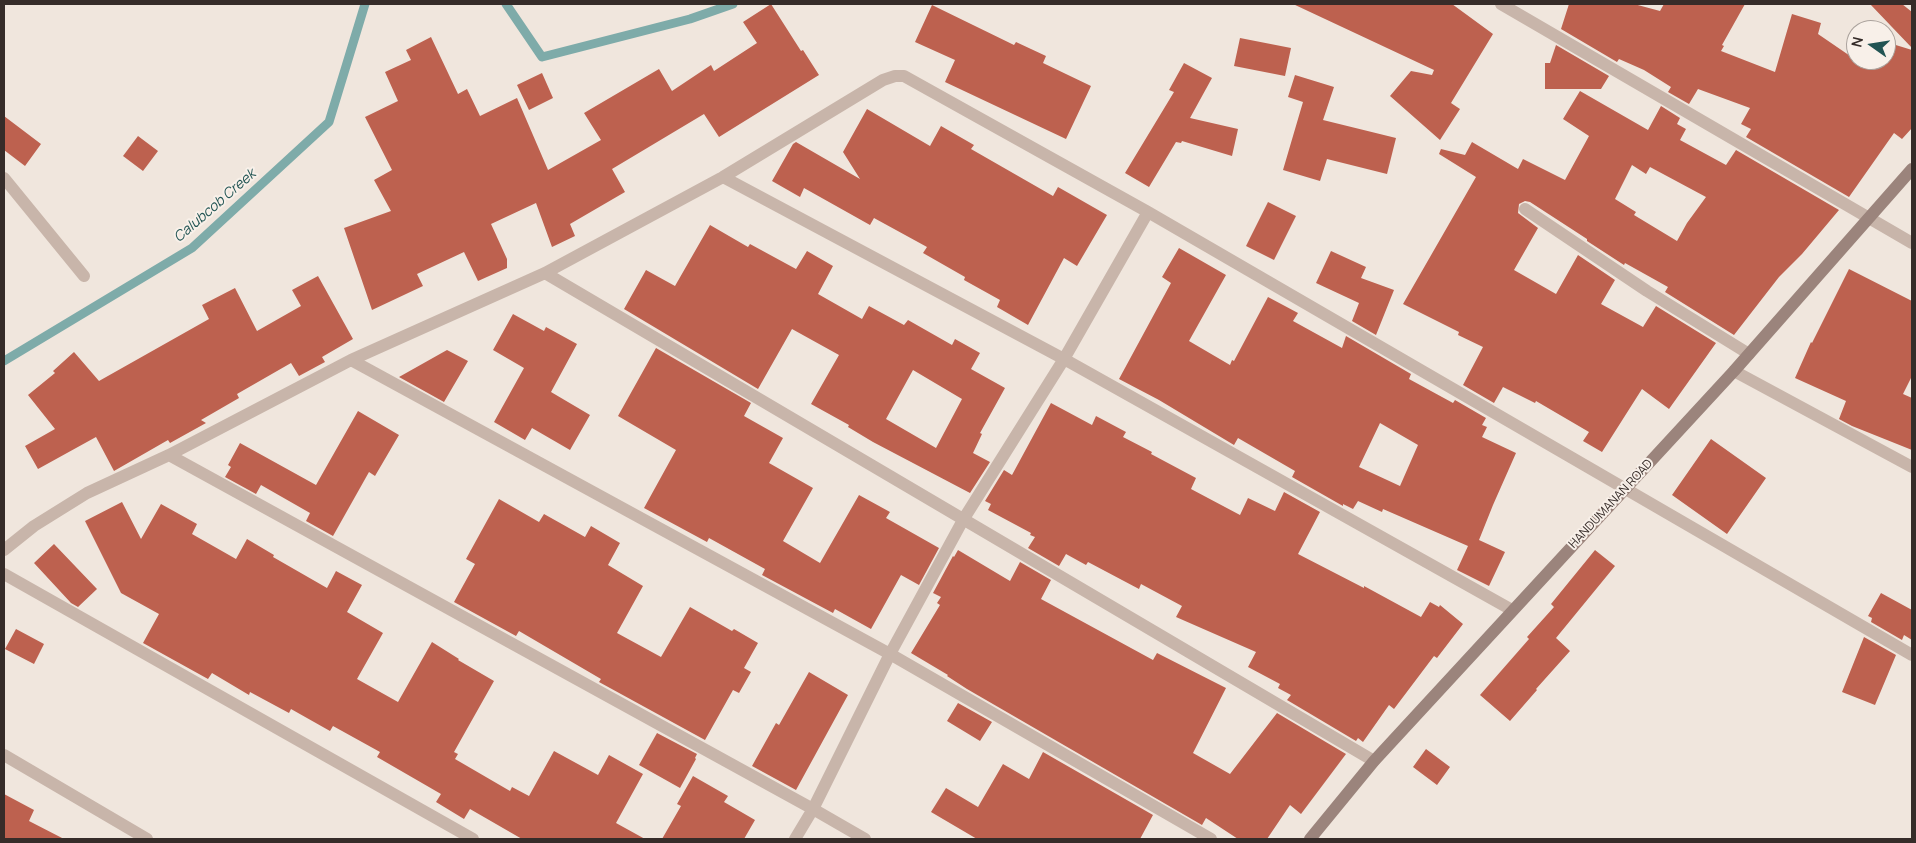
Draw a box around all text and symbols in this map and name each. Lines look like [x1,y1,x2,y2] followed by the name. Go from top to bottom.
[1846,20,1896,70] north arrow
[1846,35,1867,49] text: N
[171,166,259,246] water label: Calubcob Creek
[1566,457,1656,551] street label: HANDUMANAN ROAD

